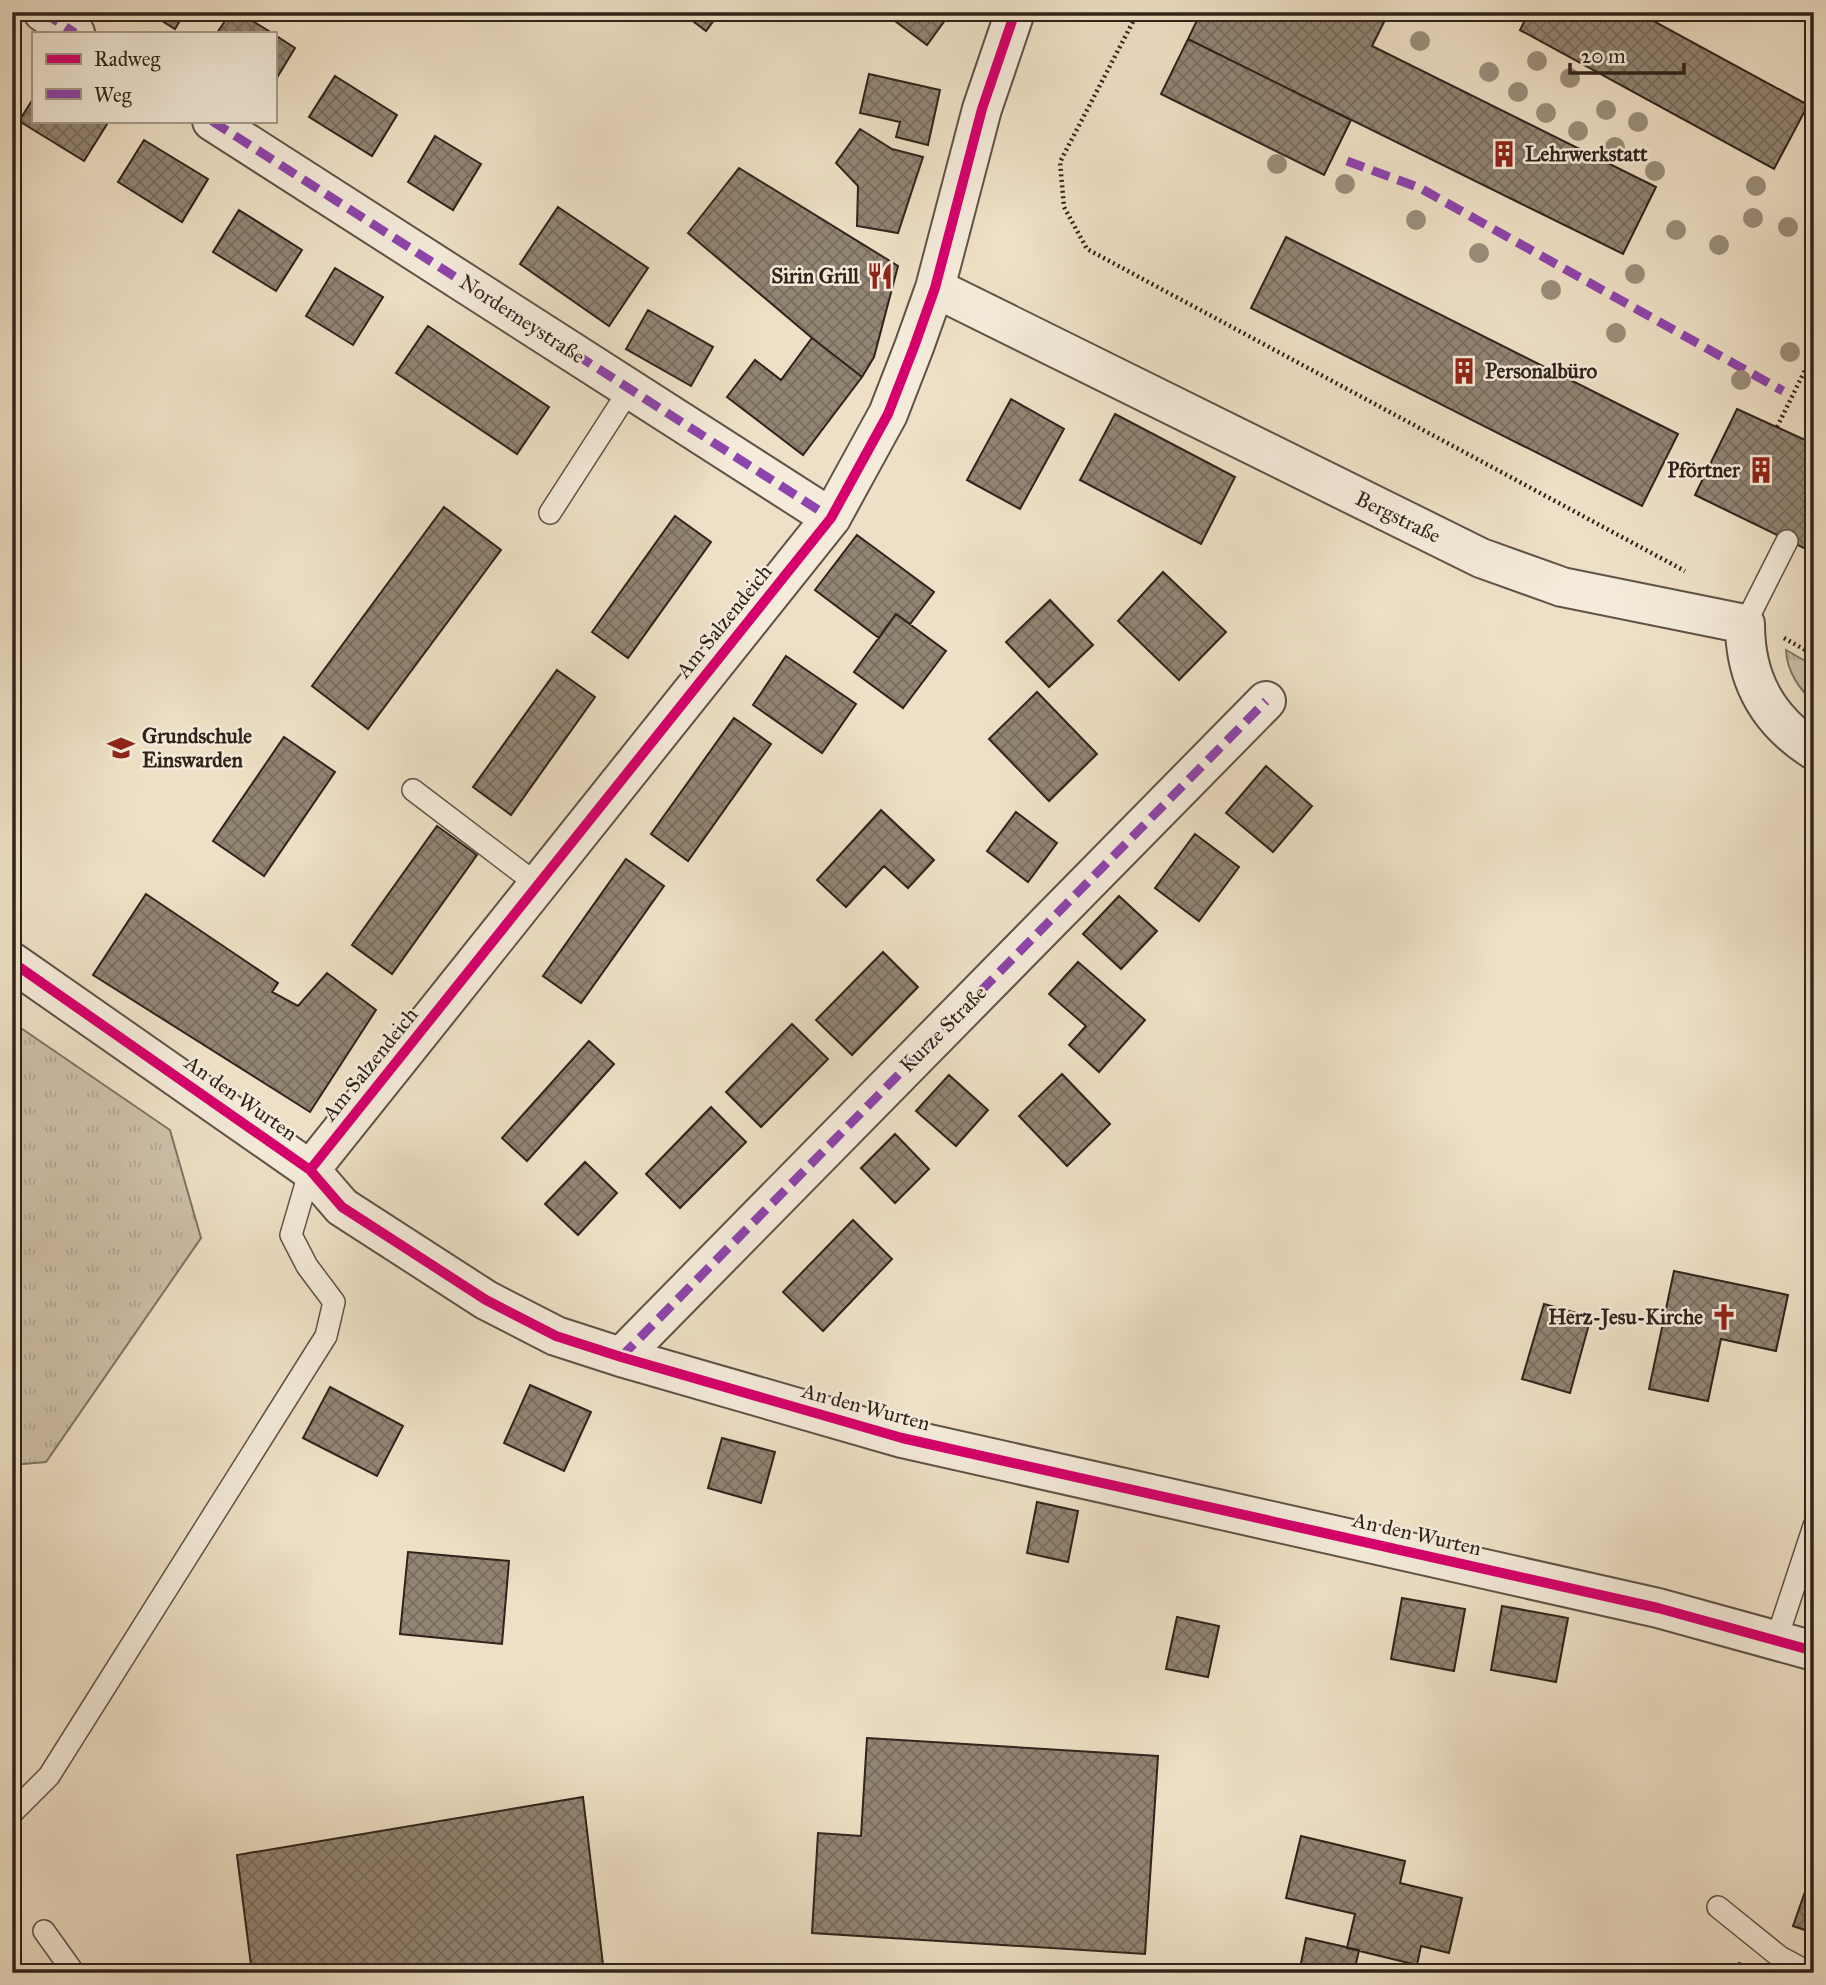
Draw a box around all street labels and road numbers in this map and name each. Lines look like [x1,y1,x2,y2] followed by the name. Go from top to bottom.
[454,269,590,369] street label: Norderneystraße
[1351,485,1445,549] street label: Bergstraße
[670,559,778,684] street label: Am Salzendeich
[894,980,992,1078] street label: Kurze Straße
[316,1002,424,1127] street label: Am Salzendeich
[179,1049,302,1146] street label: An den Wurten
[798,1377,933,1437] street label: An den Wurten
[1349,1506,1484,1561] street label: An den Wurten

